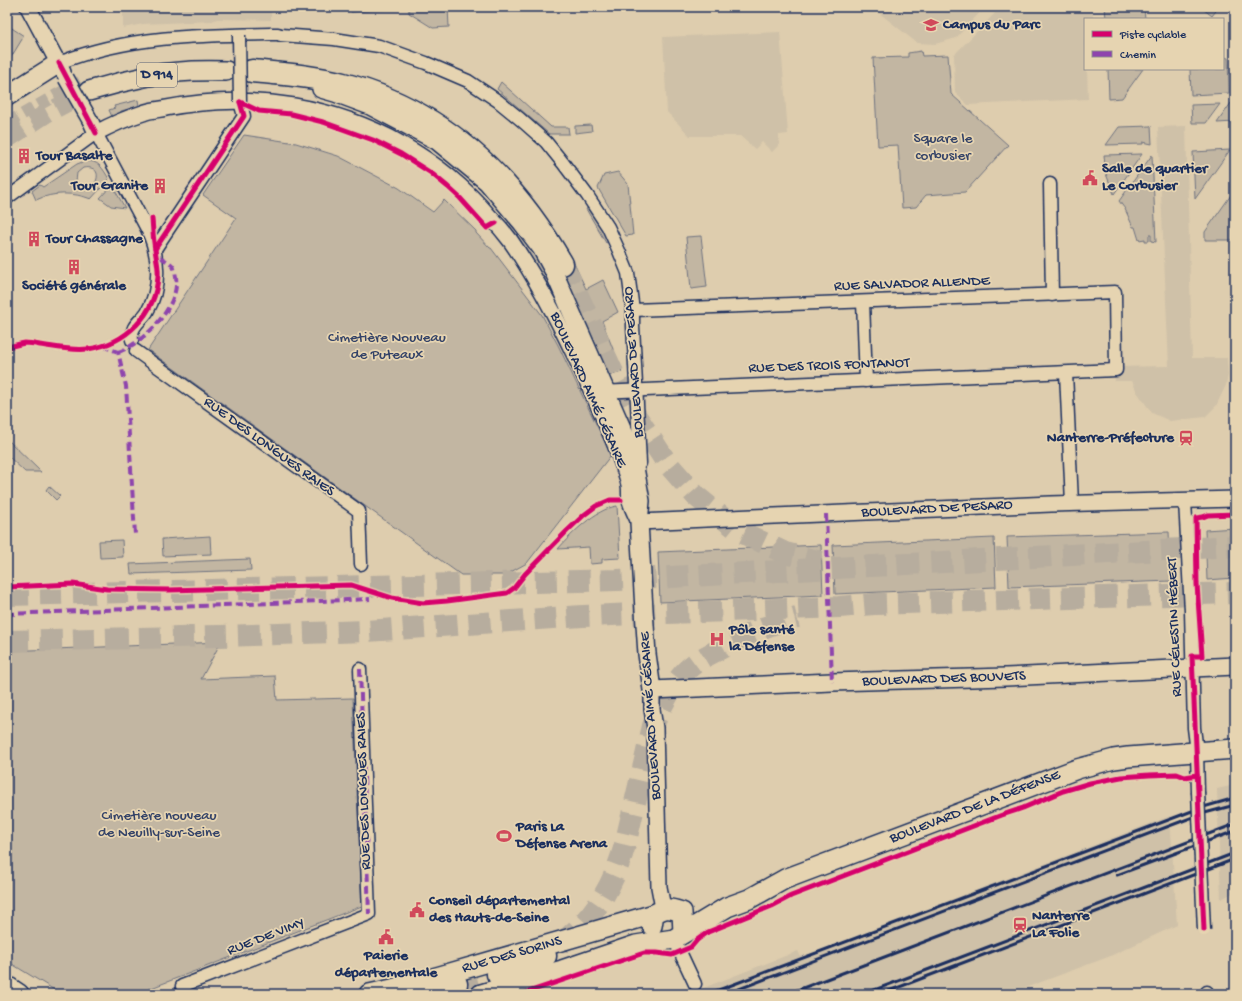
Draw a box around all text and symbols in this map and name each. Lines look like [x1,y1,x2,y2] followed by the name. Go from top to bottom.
[922,16,940,34] school or university icon: Campus du Parc
[942,16,1041,34] place label: Campus du Parc
[1084,18,1224,70] legend
[1119,29,1187,43] text: Piste cyclable
[1120,49,1156,63] text: Chemin
[137,63,177,87] road number: D 914
[914,130,973,165] park label: Square le corbusier
[15,147,33,165] building icon: Tour Basalte
[35,147,114,165] place label: Tour Basalte
[1102,160,1209,195] place label: Salle de quartier Le Corbusier
[1081,169,1099,187] public building icon: Salle de quartier Le Corbusier
[70,177,149,195] place label: Tour Granite
[151,177,169,195] building icon: Tour Granite
[25,230,43,248] building icon: Tour Chassagne
[45,230,144,248] place label: Tour Chassagne
[65,258,83,276] building icon: Société générale
[834,272,991,296] street label: RUE SALVADOR ALLENDE
[22,277,127,295] place label: Société générale
[620,286,648,439] street label: BOULEVARD DE PESARO
[545,308,631,471] street label: BOULEVARD AIMÉ CÉSAIRE
[328,329,446,364] park label: Cimetière Nouveau de Puteaux
[748,354,911,378] street label: RUE DES TROIS FONTANOT
[200,393,338,501] street label: RUE DES LONGUES RAIES
[1047,429,1175,447] place label: Nanterre-Préfecture
[1177,429,1195,447] station icon: Nanterre-Préfecture
[860,496,1013,522] street label: BOULEVARD DE PESARO
[1164,556,1186,697] street label: RUE CÉLESTIN HÉBERT
[728,621,796,656] place label: Pôle santé la Défense
[708,630,726,648] hospital icon: Pôle santé la Défense
[636,631,666,802] street label: BOULEVARD AIMÉ CÉSAIRE
[861,667,1026,691] street label: BOULEVARD DES BOUVETS
[352,712,376,870] street label: RUE DES LONGUES RAIES
[886,766,1064,848] street label: BOULEVARD DE LA DÉFENSE
[98,807,220,842] park label: Cimetière nouveau de Neuilly-sur-Seine
[514,818,608,853] place label: Paris La Défense Arena
[495,827,513,845] sports icon: Paris La Défense Arena
[428,892,571,927] place label: Conseil départemental des Hauts-de-Seine
[408,901,426,919] public building icon: Conseil départemental des Hauts-de-Seine
[1032,907,1091,942] place label: Nanterre La Folie
[225,914,307,960] street label: RUE DE VIMY
[1011,916,1029,934] station icon: Nanterre La Folie
[377,928,395,946] public building icon: Paierie départementale
[460,932,564,978] street label: RUE DES SORINS
[335,947,438,982] place label: Paierie départementale

